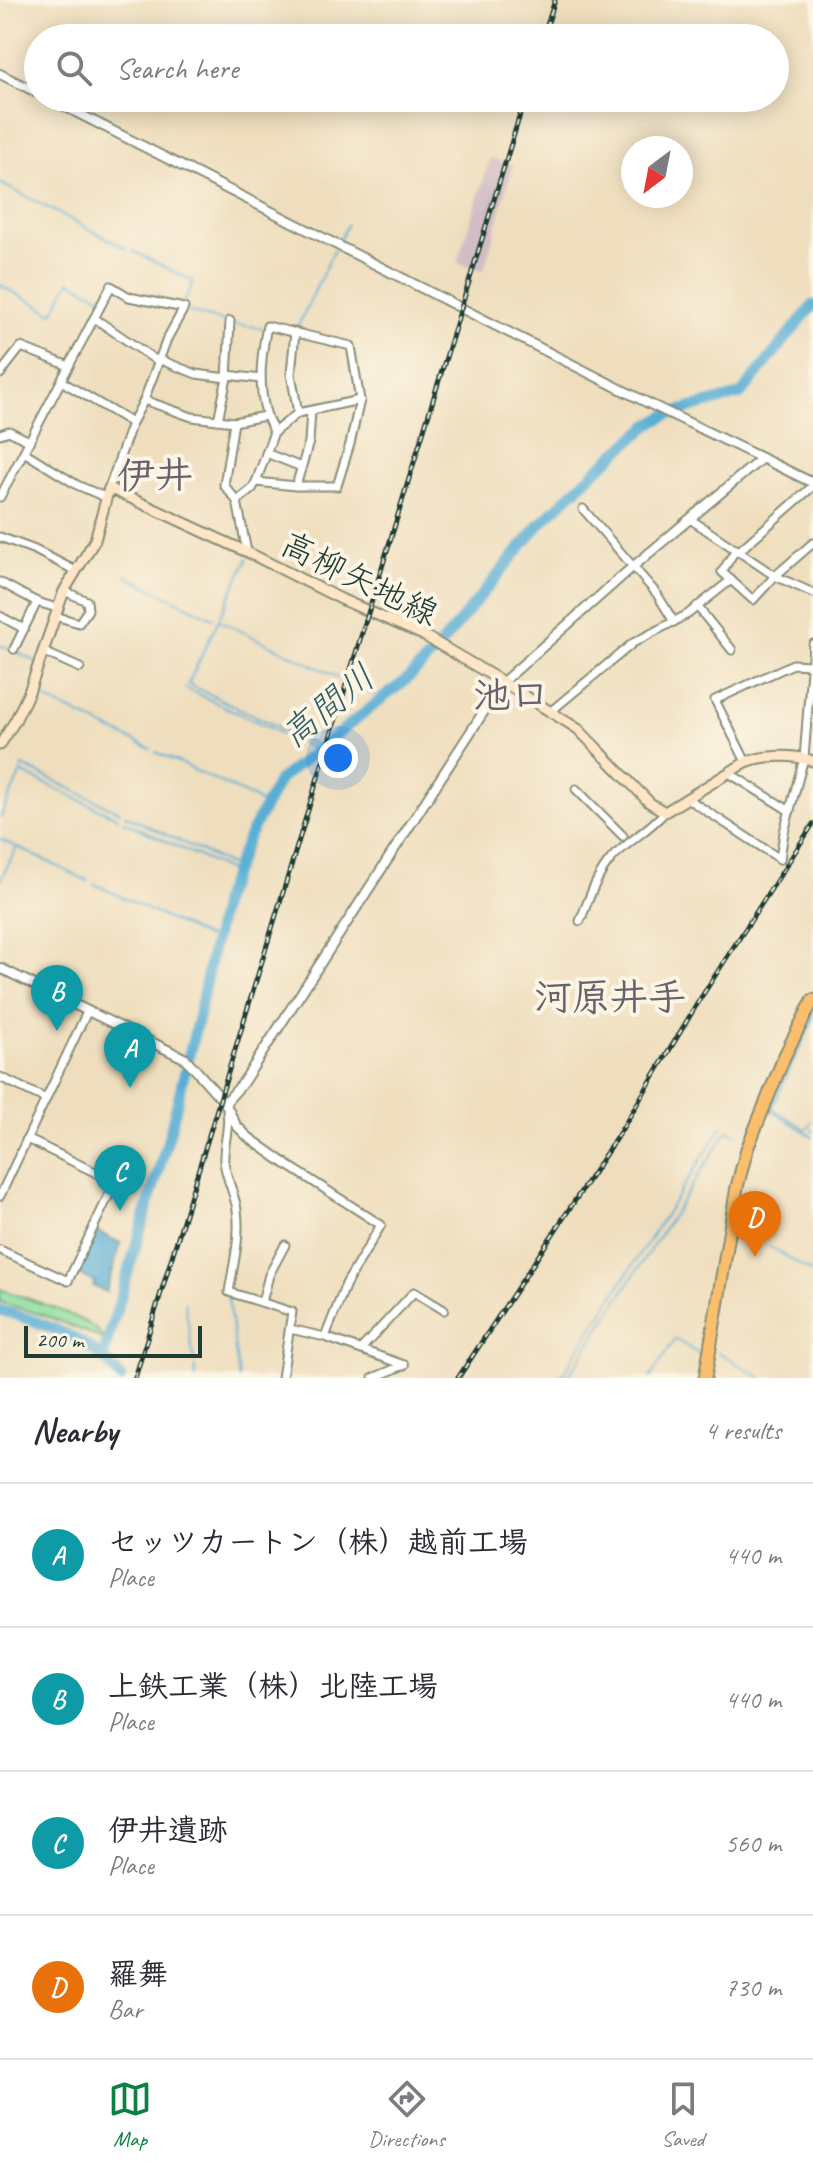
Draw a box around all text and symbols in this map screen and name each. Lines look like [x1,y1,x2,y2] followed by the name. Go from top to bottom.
[24,24,789,112] search box
[52,46,96,90] icon: search
[116,49,238,87] text: Search here
[621,136,693,208] north arrow
[117,452,193,499] district label: 伊井
[274,522,446,635] street label: 高柳矢地線
[271,654,384,758] water label: 高間川
[473,672,549,719] district label: 池口
[318,738,358,778] your location
[31,965,83,1031] pin: B
[534,974,686,1021] district label: 河原井手
[104,1022,156,1088] pin: A
[94,1145,146,1211] pin: C
[729,1191,781,1257] pin: D
[24,1322,202,1358] scale bar
[36,1326,83,1354] text: 200 m
[32,1409,118,1452] text: Nearby
[705,1414,781,1447] text: 4 results
[108,1523,528,1561] text: セッツカートン（株）越前工場
[51,1539,65,1572] text: A
[725,1539,781,1572] text: 440 m
[108,1561,154,1594] text: Place
[108,1667,438,1705] text: 上鉄工業（株）北陸工場
[51,1683,65,1716] text: B
[725,1683,781,1716] text: 440 m
[108,1705,154,1738] text: Place
[108,1811,228,1849] text: 伊井遺跡
[52,1827,64,1860] text: C
[725,1827,781,1860] text: 560 m
[108,1849,154,1882] text: Place
[108,1955,168,1993] text: 羅舞
[50,1971,66,2004] text: D
[725,1971,781,2004] text: 730 m
[108,1993,142,2026] text: Bar
[108,2077,152,2153] tab: Map
[368,2077,445,2153] tab: Directions
[661,2077,705,2153] tab: Saved

